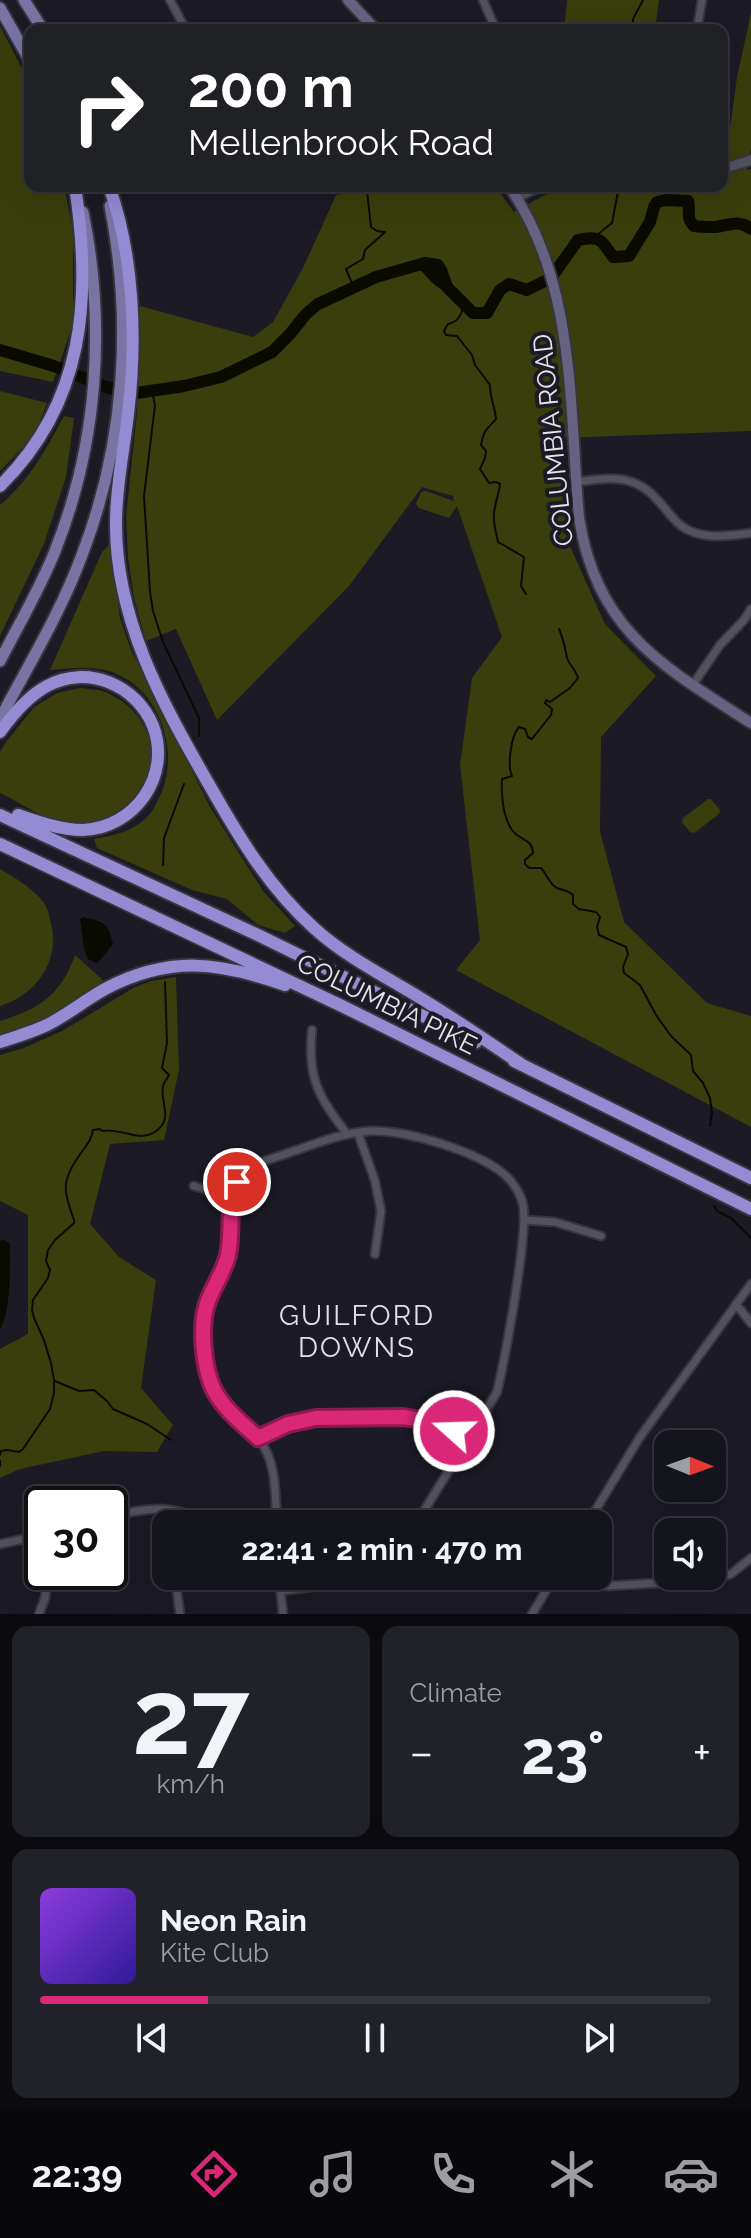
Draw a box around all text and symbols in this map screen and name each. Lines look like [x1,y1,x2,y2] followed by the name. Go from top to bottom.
[188,54,354,120] text: 200 m
[56,56,160,160] icon: right
[188,121,494,163] text: Mellenbrook Road
[527,332,579,548] street label: COLUMBIA ROAD
[292,947,482,1061] street label: COLUMBIA PIKE
[203,1148,271,1216] pin
[215,1160,259,1204] icon: arrive
[279,1299,435,1364] district label: GUILFORD DOWNS
[412,1389,496,1473] position arrow
[654,1430,726,1502] north arrow
[654,1430,726,1590] map controls
[24,1486,128,1590] speed limit sign: 30
[654,1518,726,1590] button: sound
[242,1532,522,1567] text: 22:41 · 2 min · 470 m
[132,1656,249,1778] text: 27
[410,1678,502,1708] text: Climate
[521,1718,605,1788] text: 23°
[410,1727,433,1778] text: −
[693,1727,711,1778] text: +
[156,1769,225,1799] text: km/h
[160,1903,307,1938] text: Neon Rain
[160,1938,269,1968] text: Kite Club
[130,2016,174,2060] icon: previous
[353,2016,397,2060] icon: pause
[577,2016,621,2060] icon: next
[186,2146,242,2202] icon: directions
[305,2146,361,2202] icon: music
[425,2146,481,2202] icon: phone
[544,2146,600,2202] icon: climate
[663,2146,719,2202] icon: car
[32,2153,122,2195] text: 22:39

